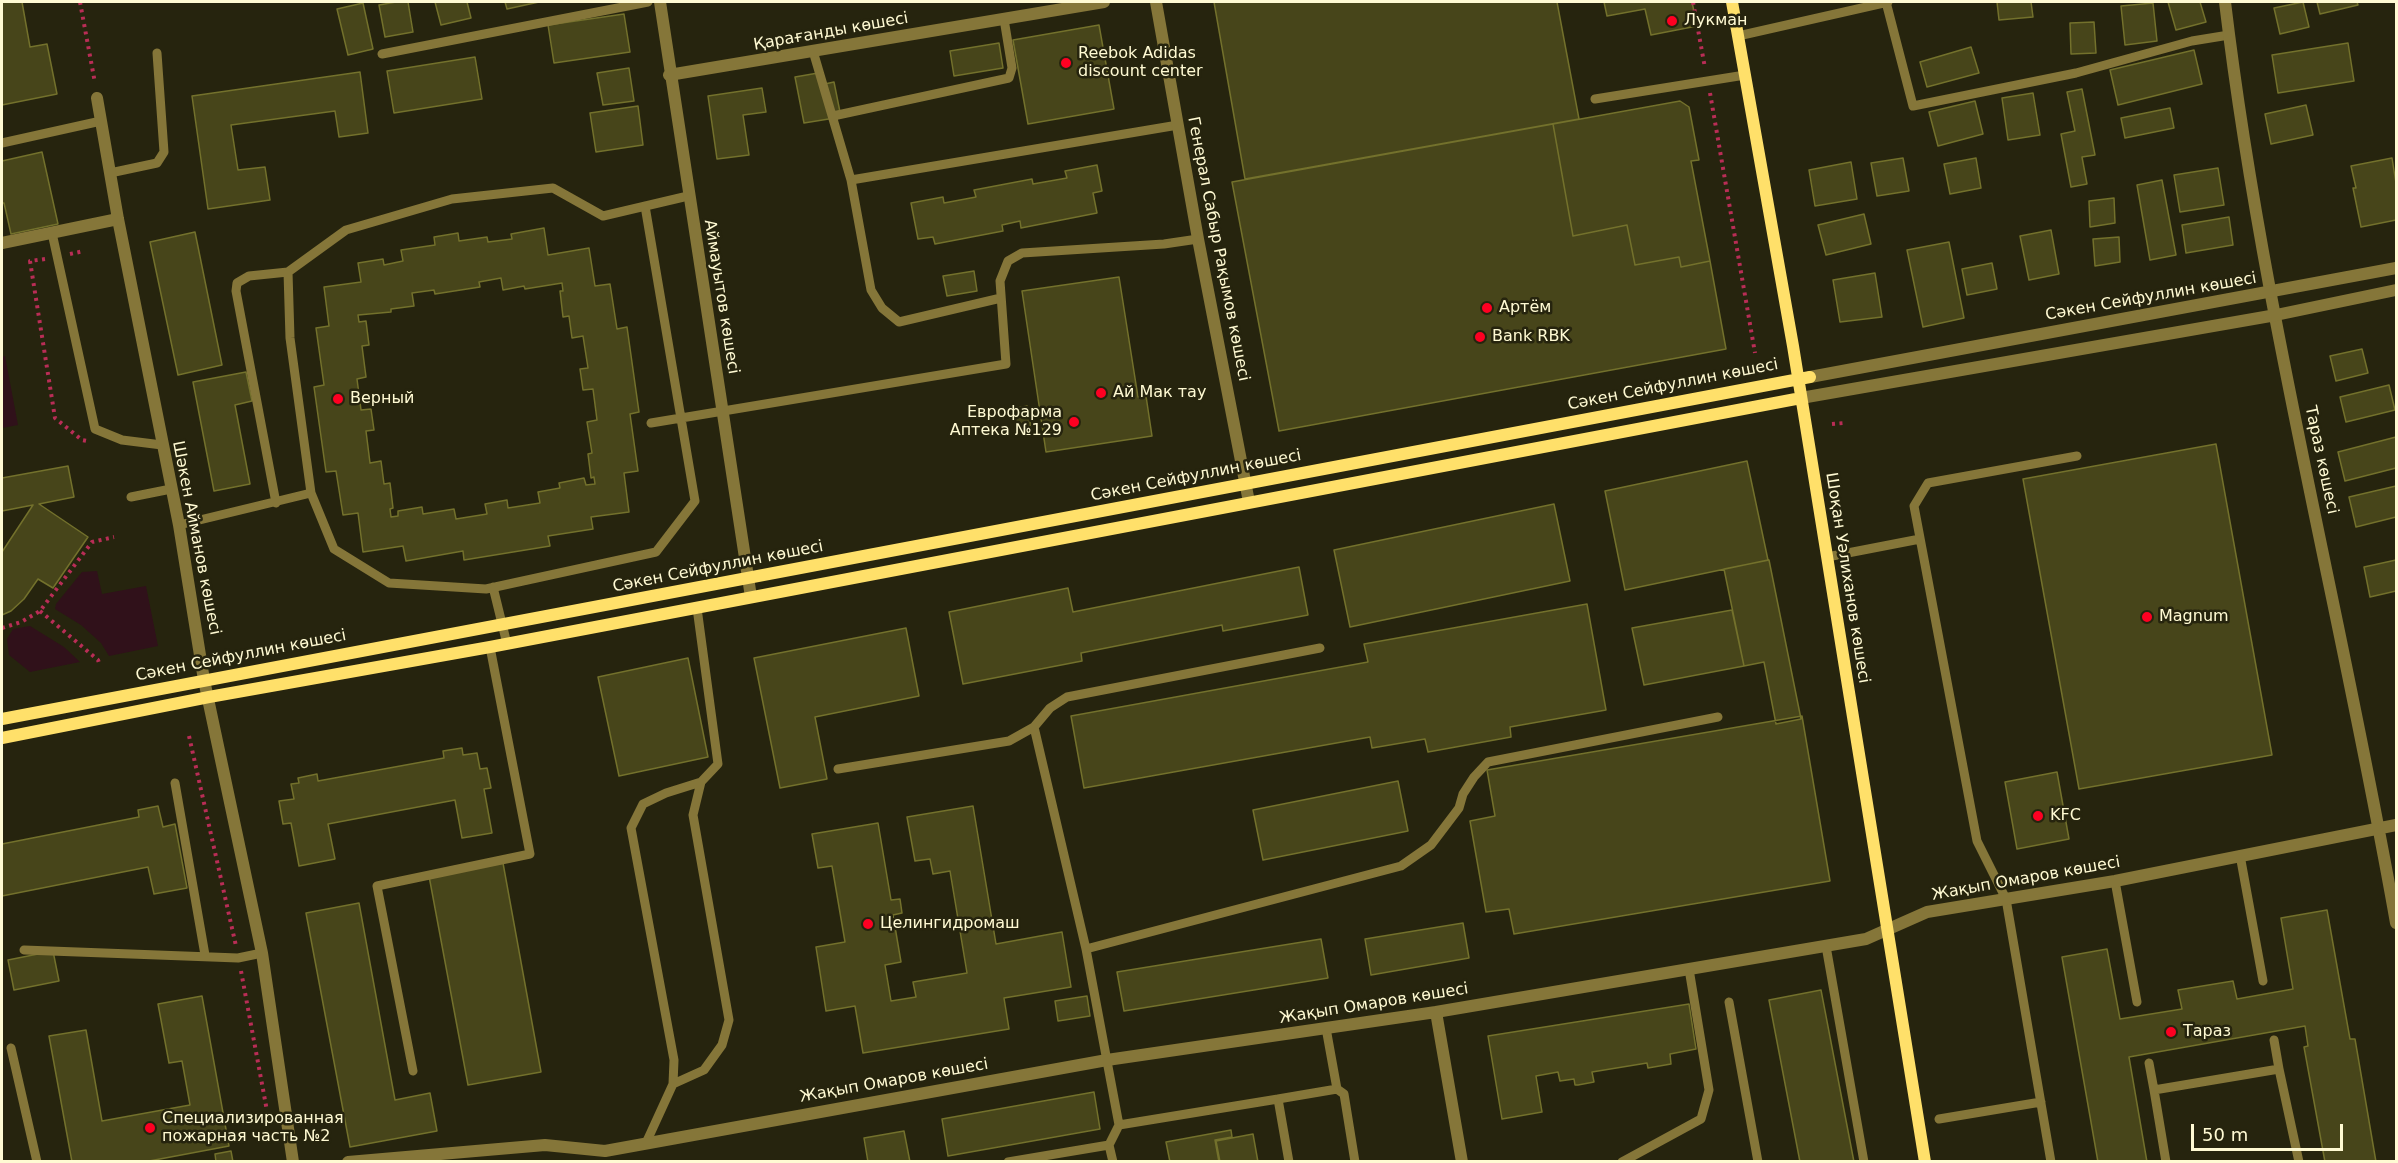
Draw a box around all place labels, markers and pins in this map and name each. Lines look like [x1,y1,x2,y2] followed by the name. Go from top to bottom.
[1684,11,1748,31] place label: Лукман
[1665,14,1679,28] marker: Лукман
[1078,44,1203,82] place label: Reebok Adidas discount center
[1059,56,1073,70] marker: Reebok Adidas discount center
[1499,298,1551,318] place label: Артём
[1480,301,1494,315] marker: Артём
[1492,327,1570,347] place label: Bank RBK
[1473,330,1487,344] marker: Bank RBK
[1113,383,1206,403] place label: Ай Мак тау
[1094,386,1108,400] marker: Ай Мак тау
[350,389,414,409] place label: Верный
[331,392,345,406] marker: Верный
[950,403,1062,441] place label: Еврофарма Аптека №129
[1067,415,1081,429] marker: Еврофарма Аптека №129
[2159,607,2229,627] place label: Magnum
[2140,610,2154,624] marker: Magnum
[2050,806,2081,826] place label: KFC
[2031,809,2045,823] marker: KFC
[880,914,1020,934] place label: Целингидромаш
[861,917,875,931] marker: Целингидромаш
[2183,1022,2231,1042] place label: Тараз
[2164,1025,2178,1039] marker: Тараз
[162,1109,344,1147] place label: Специализированная пожарная часть №2
[143,1121,157,1135] marker: Специализированная пожарная часть №2

